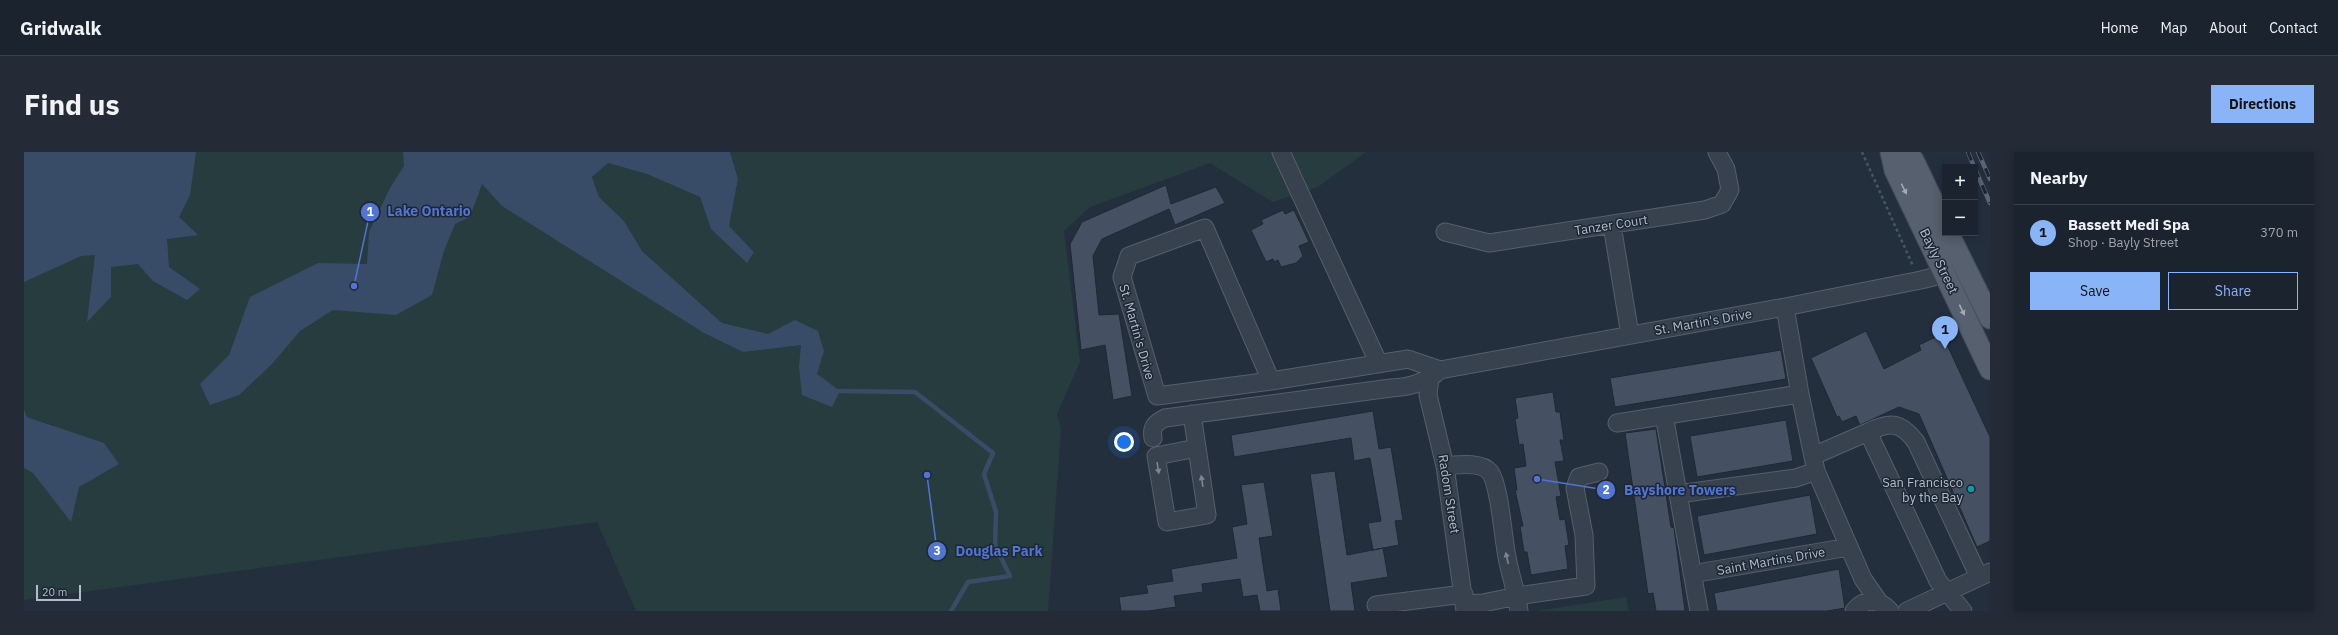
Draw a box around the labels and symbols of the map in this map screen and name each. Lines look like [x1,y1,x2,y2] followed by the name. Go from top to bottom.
[1901,183,1907,194] one-way arrow
[360,199,479,225] callout: Lake Ontario
[387,202,471,220] text: Lake Ontario
[366,204,374,219] text: 1
[1573,211,1649,239] street label: Tanzer Court
[1916,226,1962,296] street label: Bayly Street
[1115,282,1159,382] street label: St. Martin's Drive
[1959,304,1965,315] one-way arrow
[1653,305,1753,339] street label: St. Martin's Drive
[1932,316,1958,349] pin: 1
[1114,432,1134,452] your location
[1434,453,1464,535] street label: Radom Street
[1155,461,1161,474] one-way arrow
[1882,474,1964,506] place label: San Francisco by the Bay
[1199,475,1205,487] one-way arrow
[1596,477,1744,503] callout: Bayshore Towers
[1624,481,1736,499] text: Bayshore Towers
[1602,482,1610,497] text: 2
[1966,484,1976,494] marker: San Francisco by the Bay
[927,538,1050,564] callout: Douglas Park
[956,542,1043,560] text: Douglas Park
[933,543,941,558] text: 3
[1715,543,1827,579] street label: Saint Martins Drive
[1504,552,1510,564] one-way arrow
[36,583,81,602] scale bar

